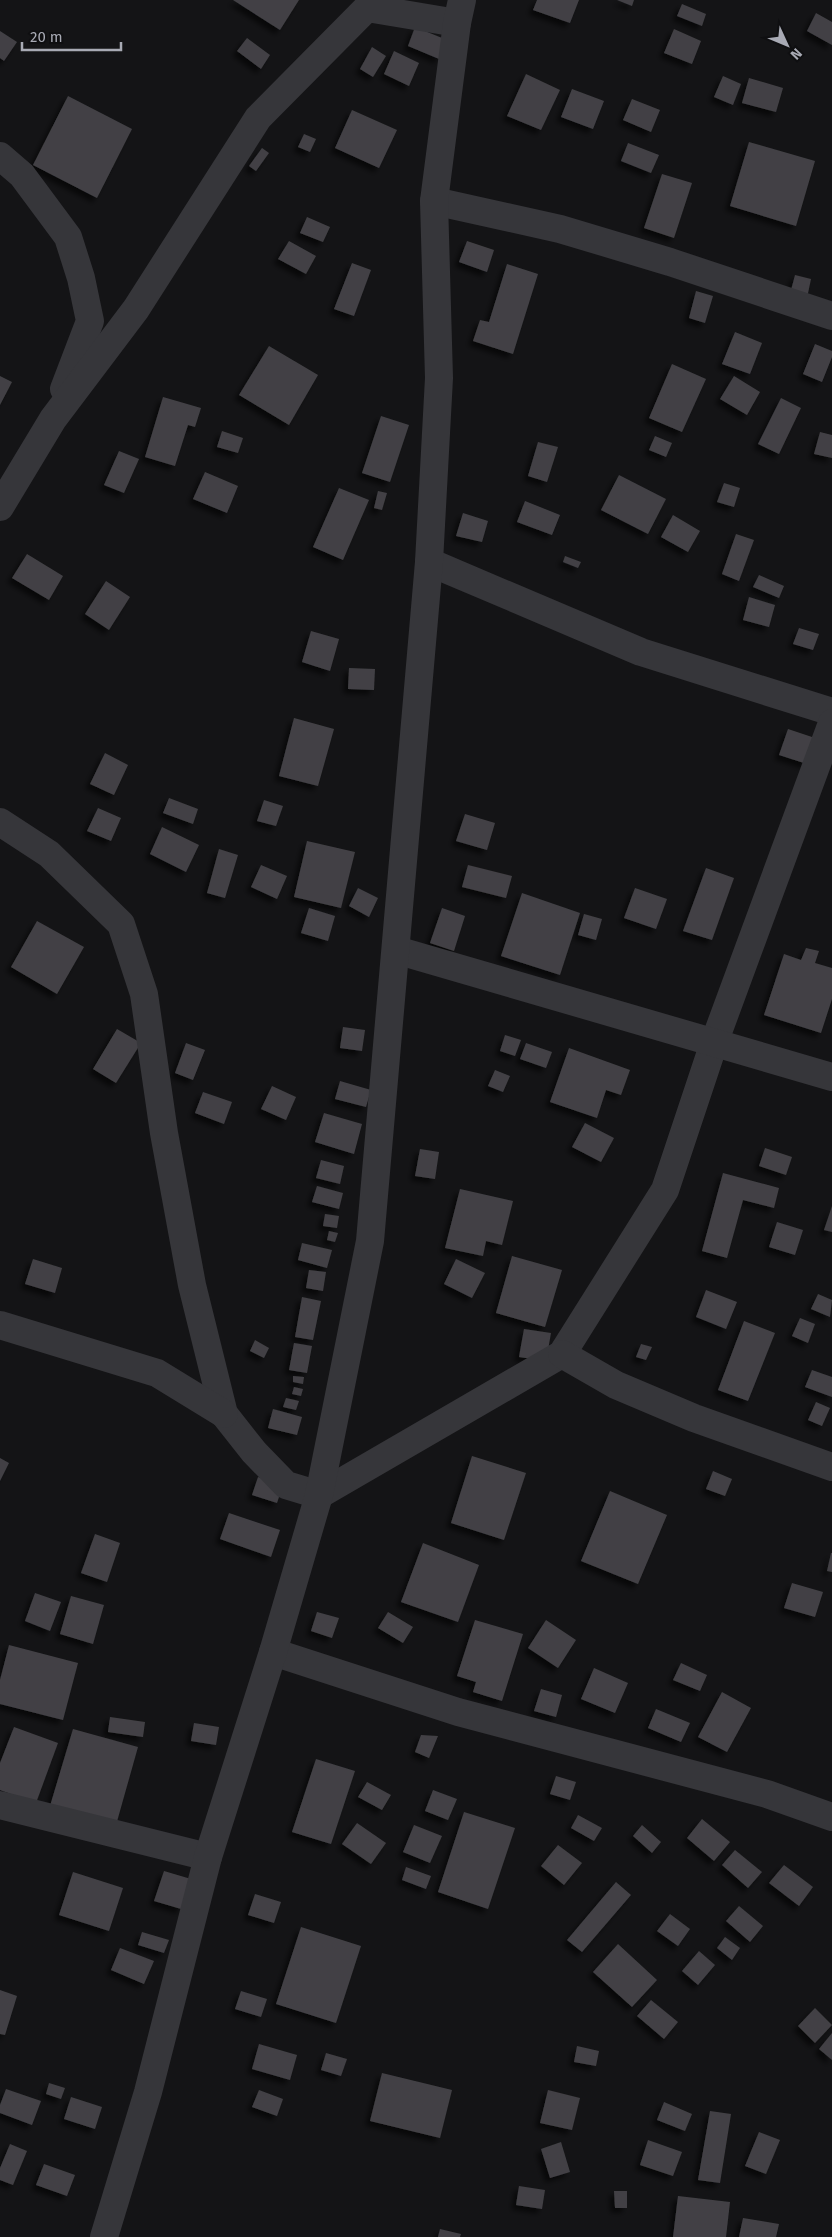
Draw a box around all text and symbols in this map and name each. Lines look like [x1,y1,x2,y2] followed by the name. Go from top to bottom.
[22,20,121,52] scale bar
[762,20,812,70] north arrow
[30,28,63,46] text: 20 m
[787,44,805,63] text: N

